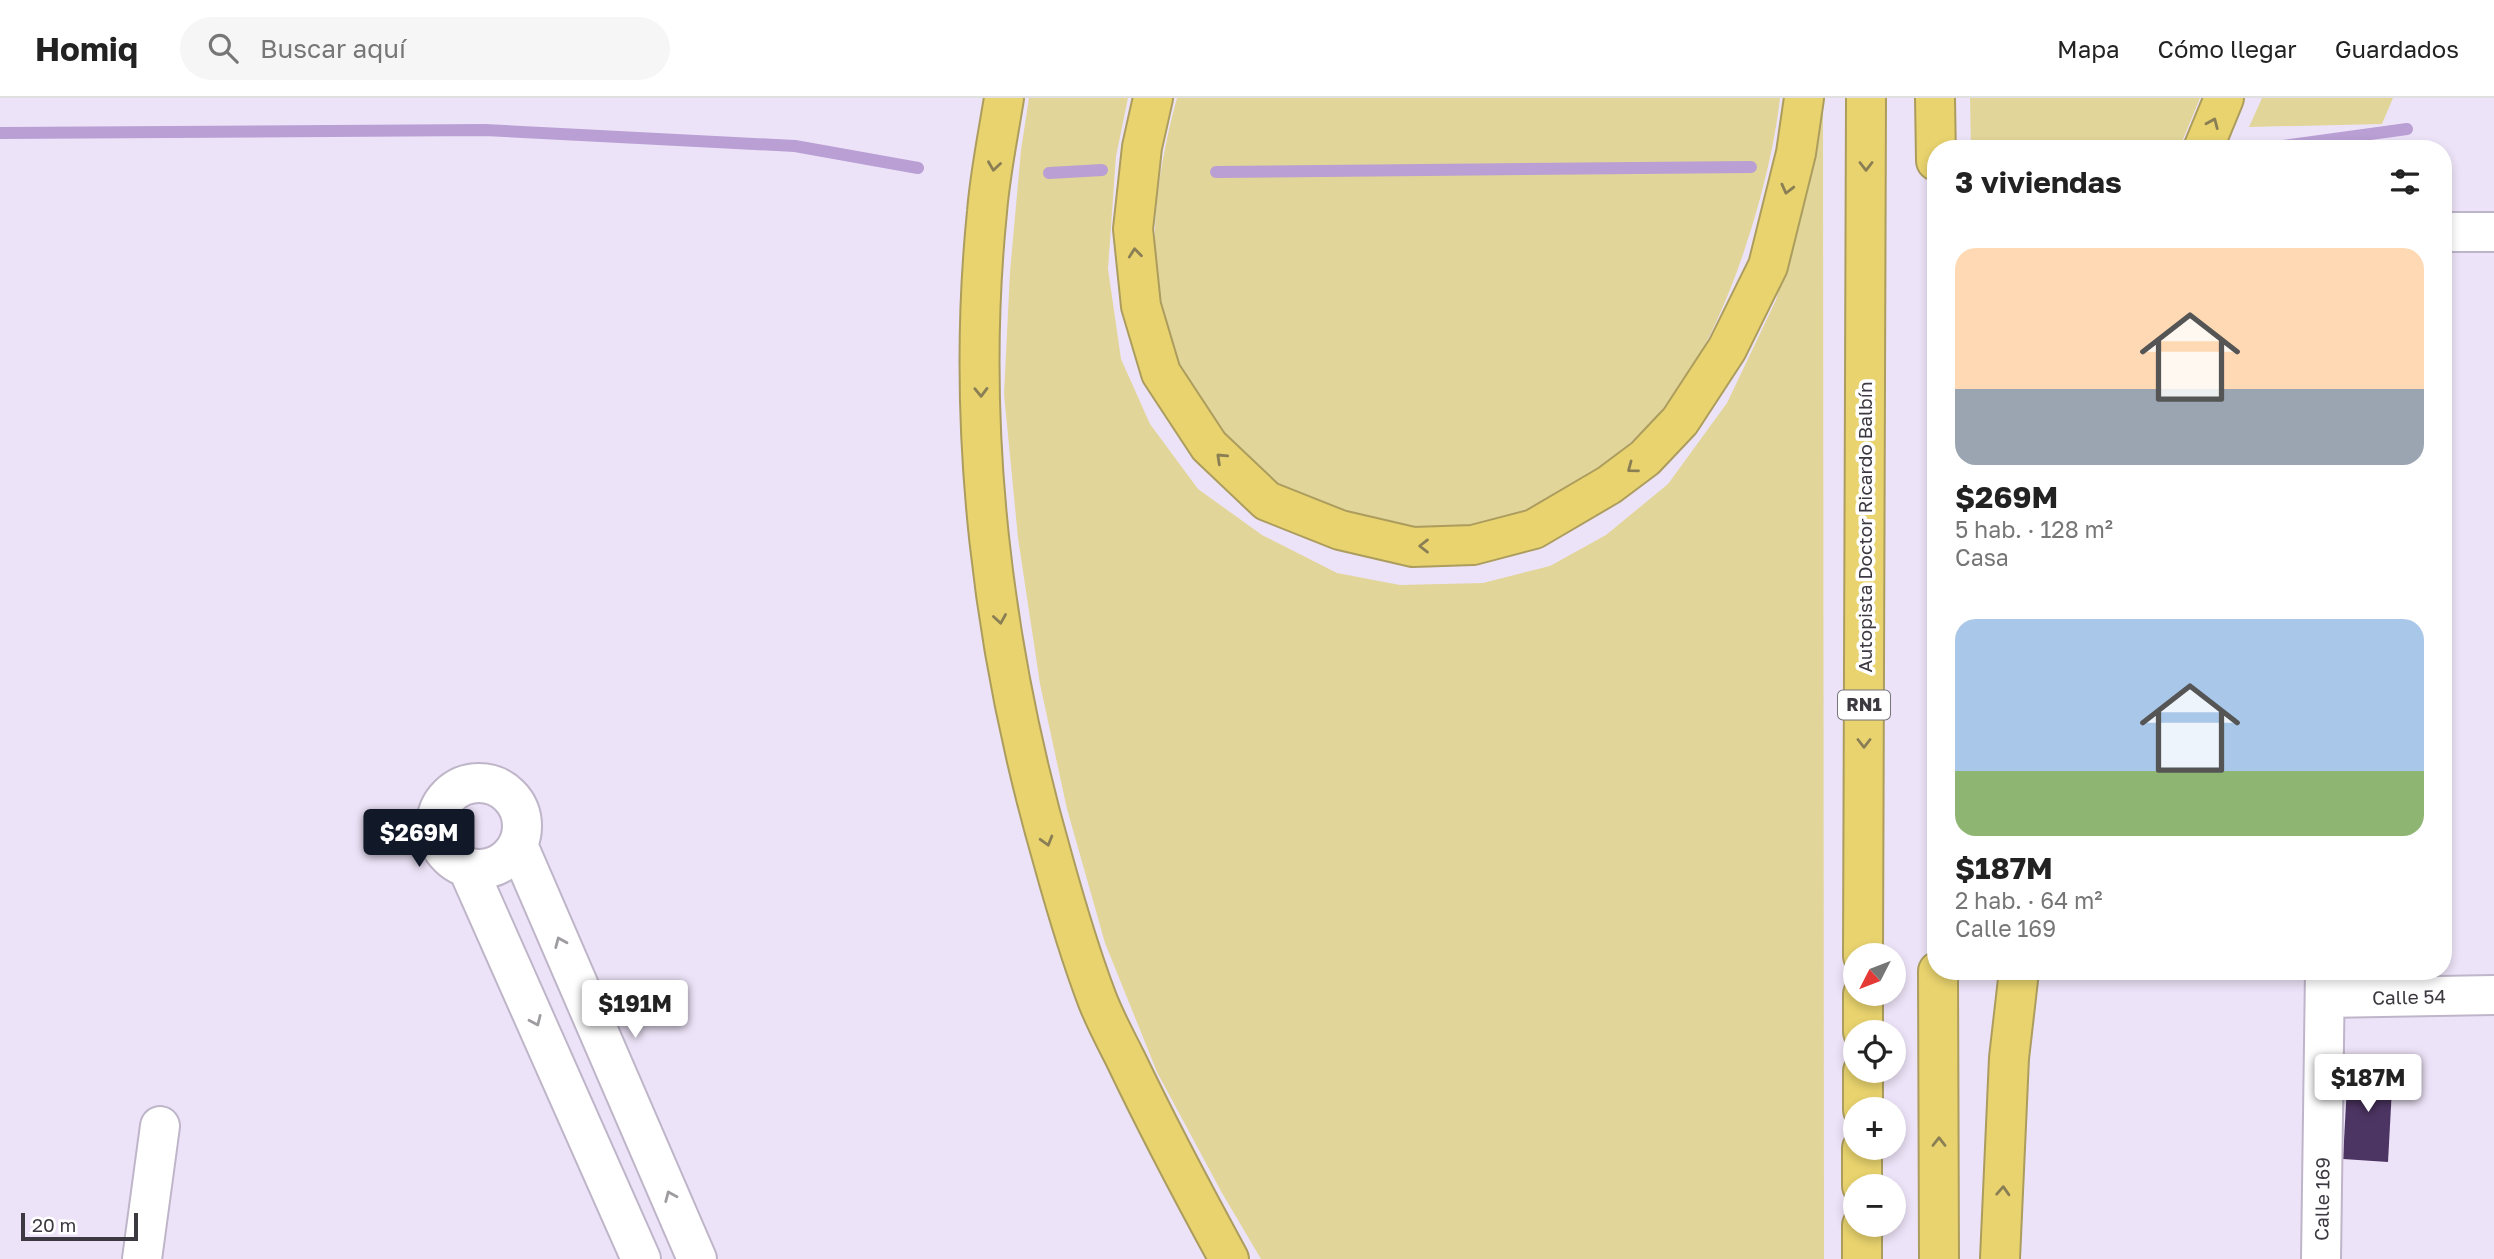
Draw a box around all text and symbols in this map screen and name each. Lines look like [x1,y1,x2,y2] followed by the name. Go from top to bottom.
[180,17,670,80] search box
[35,29,138,68] text: Homiq
[204,29,242,67] icon: search
[260,33,406,64] text: Buscar aquí
[2057,34,2120,63] text: Mapa
[2158,34,2297,63] text: Cómo llegar
[2335,34,2459,63] text: Guardados
[2204,118,2218,130] one-way arrow
[986,160,1001,171] one-way arrow
[1858,161,1874,172] one-way arrow
[2386,163,2424,201] icon: filters
[1955,164,2122,200] text: 3 viviendas
[1781,183,1795,195] one-way arrow
[1128,247,1143,259] one-way arrow
[2127,294,2253,420] icon: home
[1853,381,1876,673] street label: Autopista Doctor Ricardo Balbín
[973,388,989,398] one-way arrow
[1216,453,1229,466] one-way arrow
[1627,460,1640,472] one-way arrow
[1955,479,2058,515] text: $269M
[1955,515,2113,543] text: 5 hab. · 128 m²
[1418,538,1429,554] one-way arrow
[1955,543,2009,571] text: Casa
[992,613,1007,625] one-way arrow
[2127,665,2253,791] icon: home
[1838,690,1890,720] road number: RN1
[1856,739,1872,749] one-way arrow
[370,810,468,869] pin: $269M
[379,818,459,846] text: $269M
[1039,835,1054,847] one-way arrow
[1955,850,2053,886] text: $187M
[1955,886,2103,914] text: 2 hab. · 64 m²
[1955,914,2056,942] text: Calle 169
[555,937,569,949] one-way arrow
[1843,943,1906,1006] north arrow
[1843,943,1906,1237] map controls
[586,981,684,1040] pin: $191M
[2372,984,2446,1009] street label: Calle 54
[598,989,672,1017] text: $191M
[528,1014,542,1026] one-way arrow
[1843,1020,1906,1083] button: locate
[2319,1054,2417,1114] pin: $187M
[2331,1063,2405,1091] text: $187M
[1843,1097,1906,1160] button: +
[1931,1136,1947,1147] one-way arrow
[2309,1157,2334,1241] street label: Calle 169
[1843,1174,1906,1237] button: −
[1995,1185,2010,1196] one-way arrow
[664,1191,678,1204] one-way arrow
[21,1210,138,1242] scale bar
[32,1213,76,1236] text: 20 m

